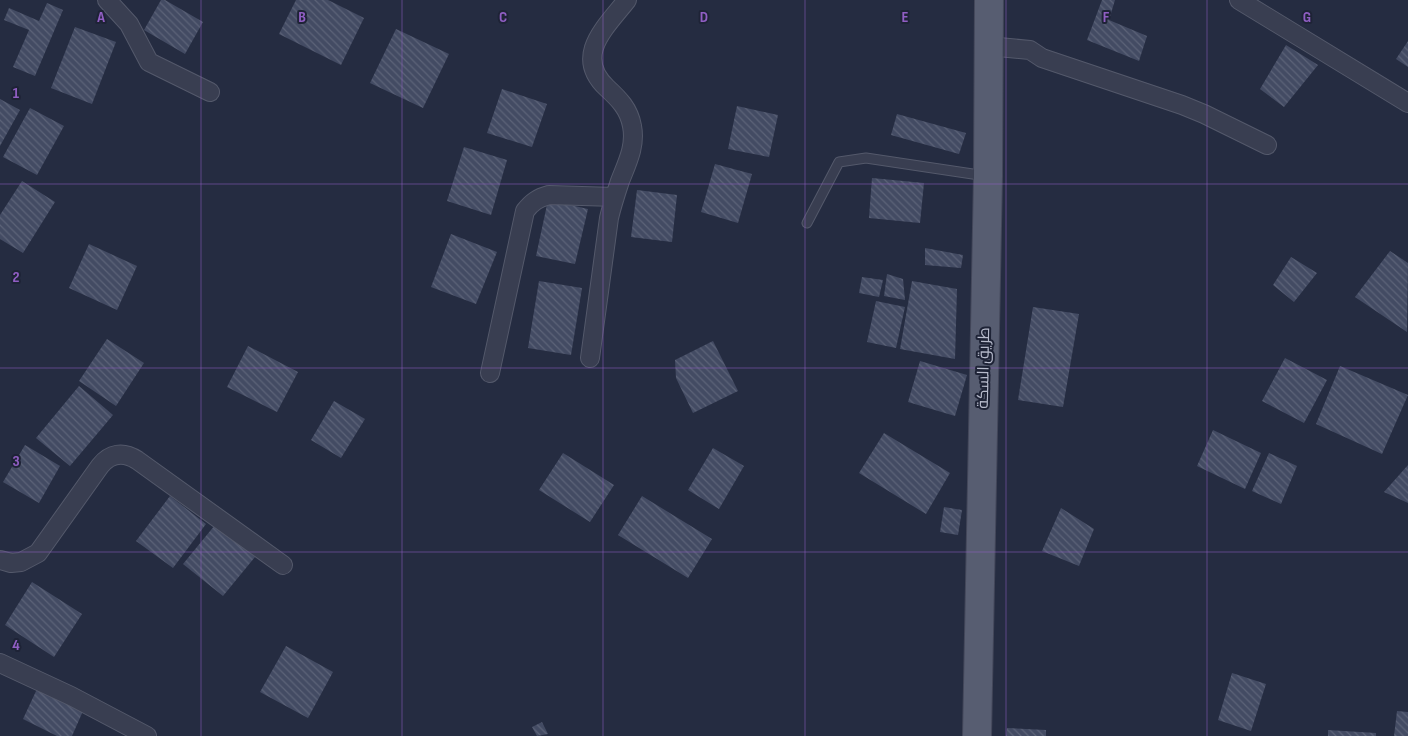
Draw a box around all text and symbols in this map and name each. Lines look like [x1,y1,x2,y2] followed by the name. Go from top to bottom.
[96,8,105,27] text: A
[298,8,306,27] text: B
[499,8,507,27] text: C
[700,8,708,27] text: D
[902,8,909,27] text: E
[1103,8,1110,27] text: F
[1303,8,1311,27] text: G
[13,84,20,103] text: 1
[12,268,20,287] text: 2
[974,327,994,409] street label: طريق السكة
[12,452,20,471] text: 3
[12,636,20,655] text: 4

